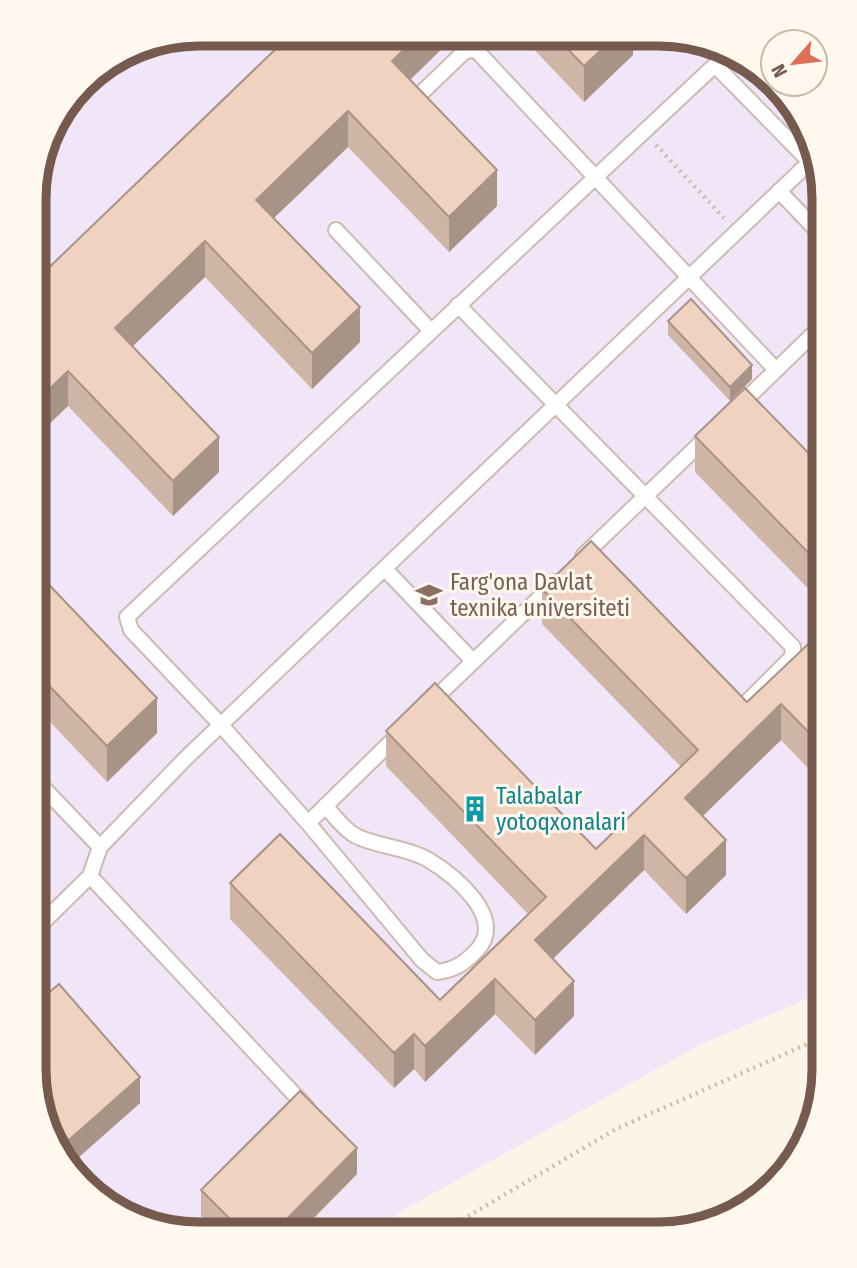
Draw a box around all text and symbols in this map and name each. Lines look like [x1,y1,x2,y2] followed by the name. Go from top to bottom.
[759,28,829,98] north arrow
[767,60,792,81] text: N
[450,568,630,622] place label: Farg'ona Davlat texnika universiteti
[414,580,444,610] school or university icon: Farg'ona Davlat texnika universiteti
[496,782,626,836] place label: Talabalar yotoqxonalari
[460,794,490,824] building icon: Talabalar yotoqxonalari

